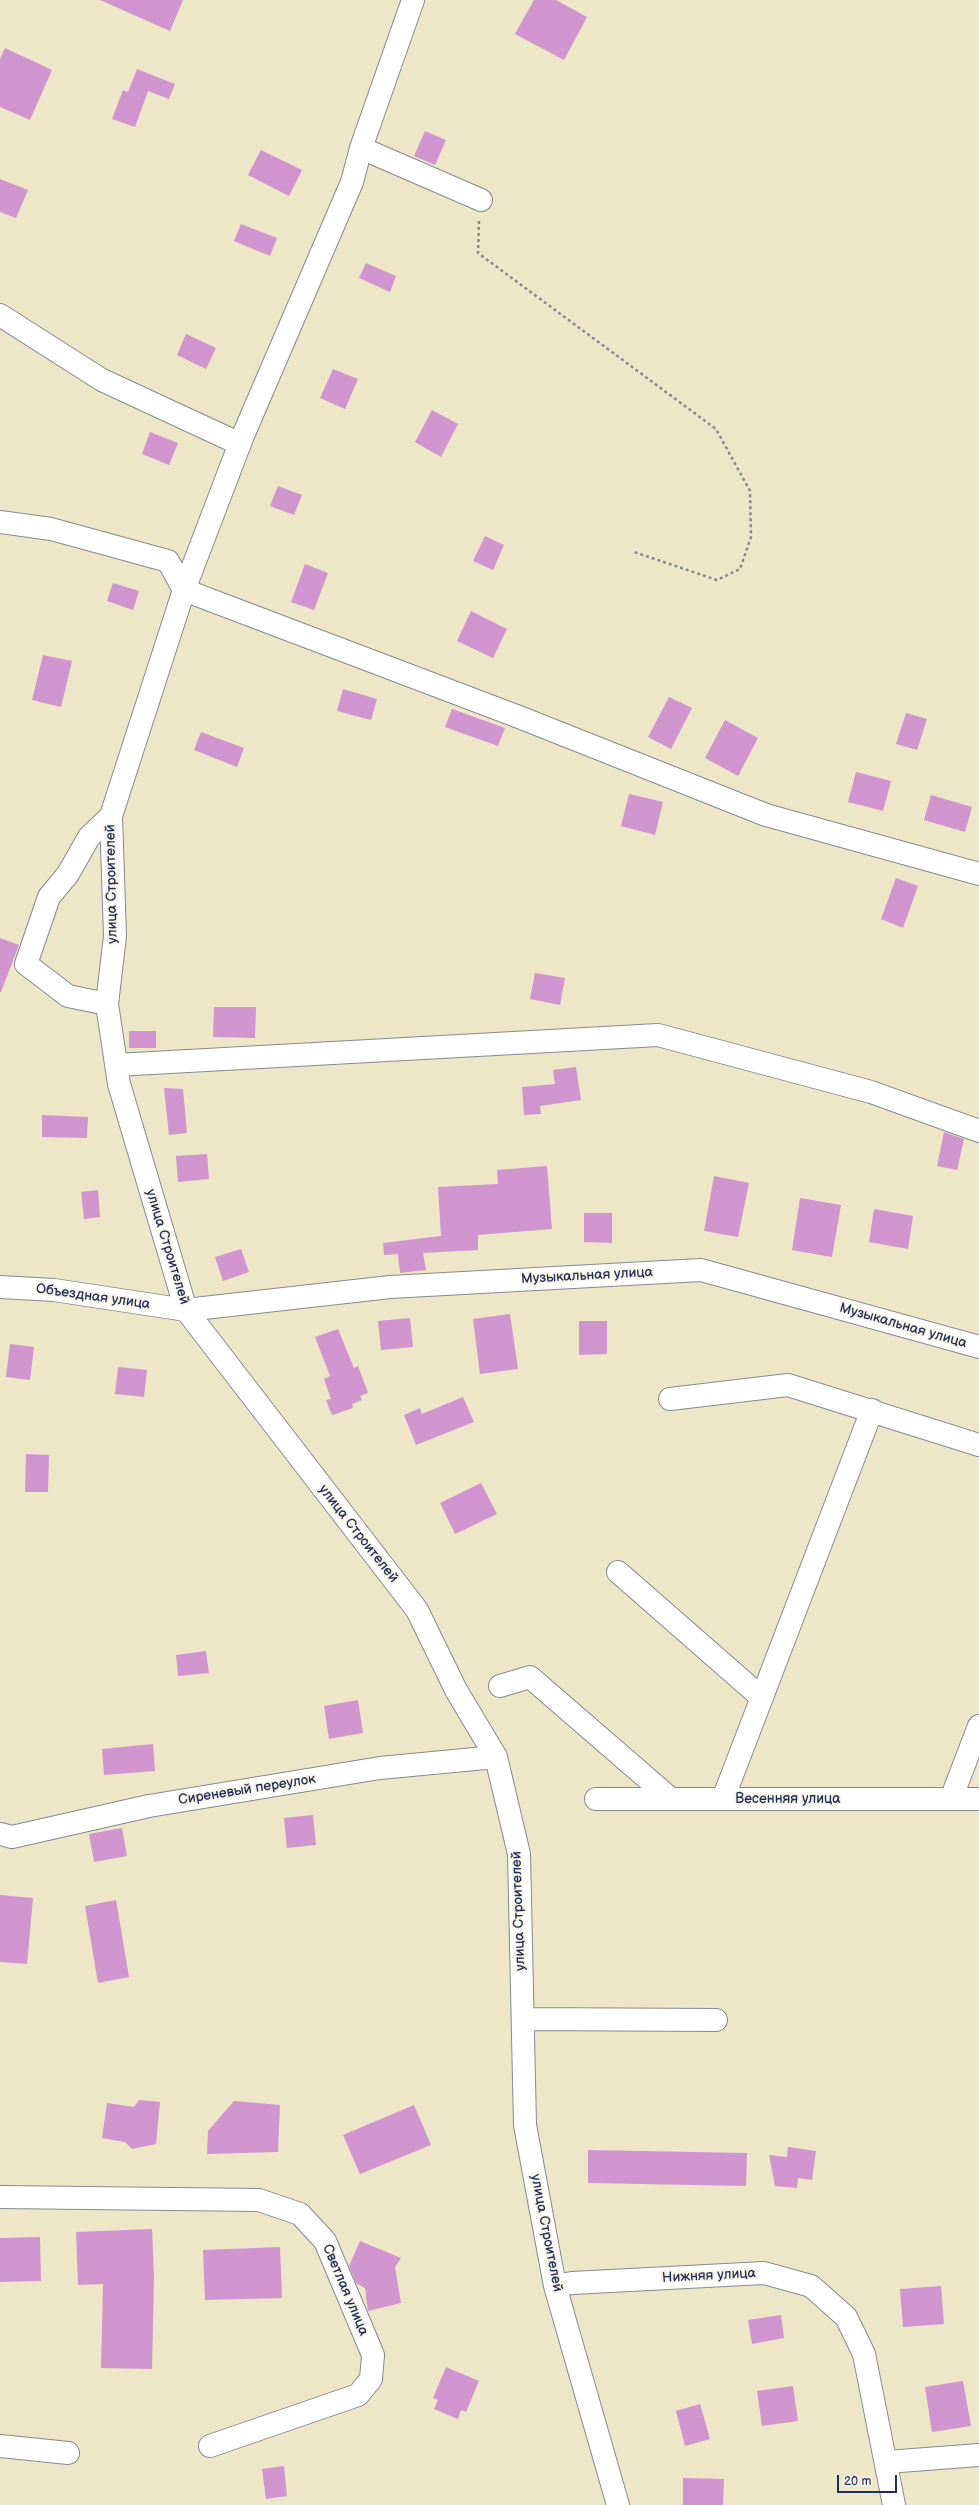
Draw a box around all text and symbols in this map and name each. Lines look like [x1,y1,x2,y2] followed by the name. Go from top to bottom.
[103,824,121,944] street label: улица Строителей
[141,1187,193,1307] street label: улица Строителей
[521,1264,653,1288] street label: Музыкальная улица
[35,1281,151,1313] street label: Объездная улица
[837,1300,969,1352] street label: Музыкальная улица
[315,1482,401,1586] street label: улица Строителей
[177,1771,317,1809] street label: Сиреневый переулок
[735,1791,841,1807] street label: Весенняя улица
[509,1851,529,1971] street label: улица Строителей
[526,2173,566,2293] street label: улица Строителей
[318,2242,372,2338] street label: Светлая улица
[662,2265,756,2287] street label: Нижняя улица
[839,2467,899,2493] scale bar
[844,2474,871,2489] text: 20 m

